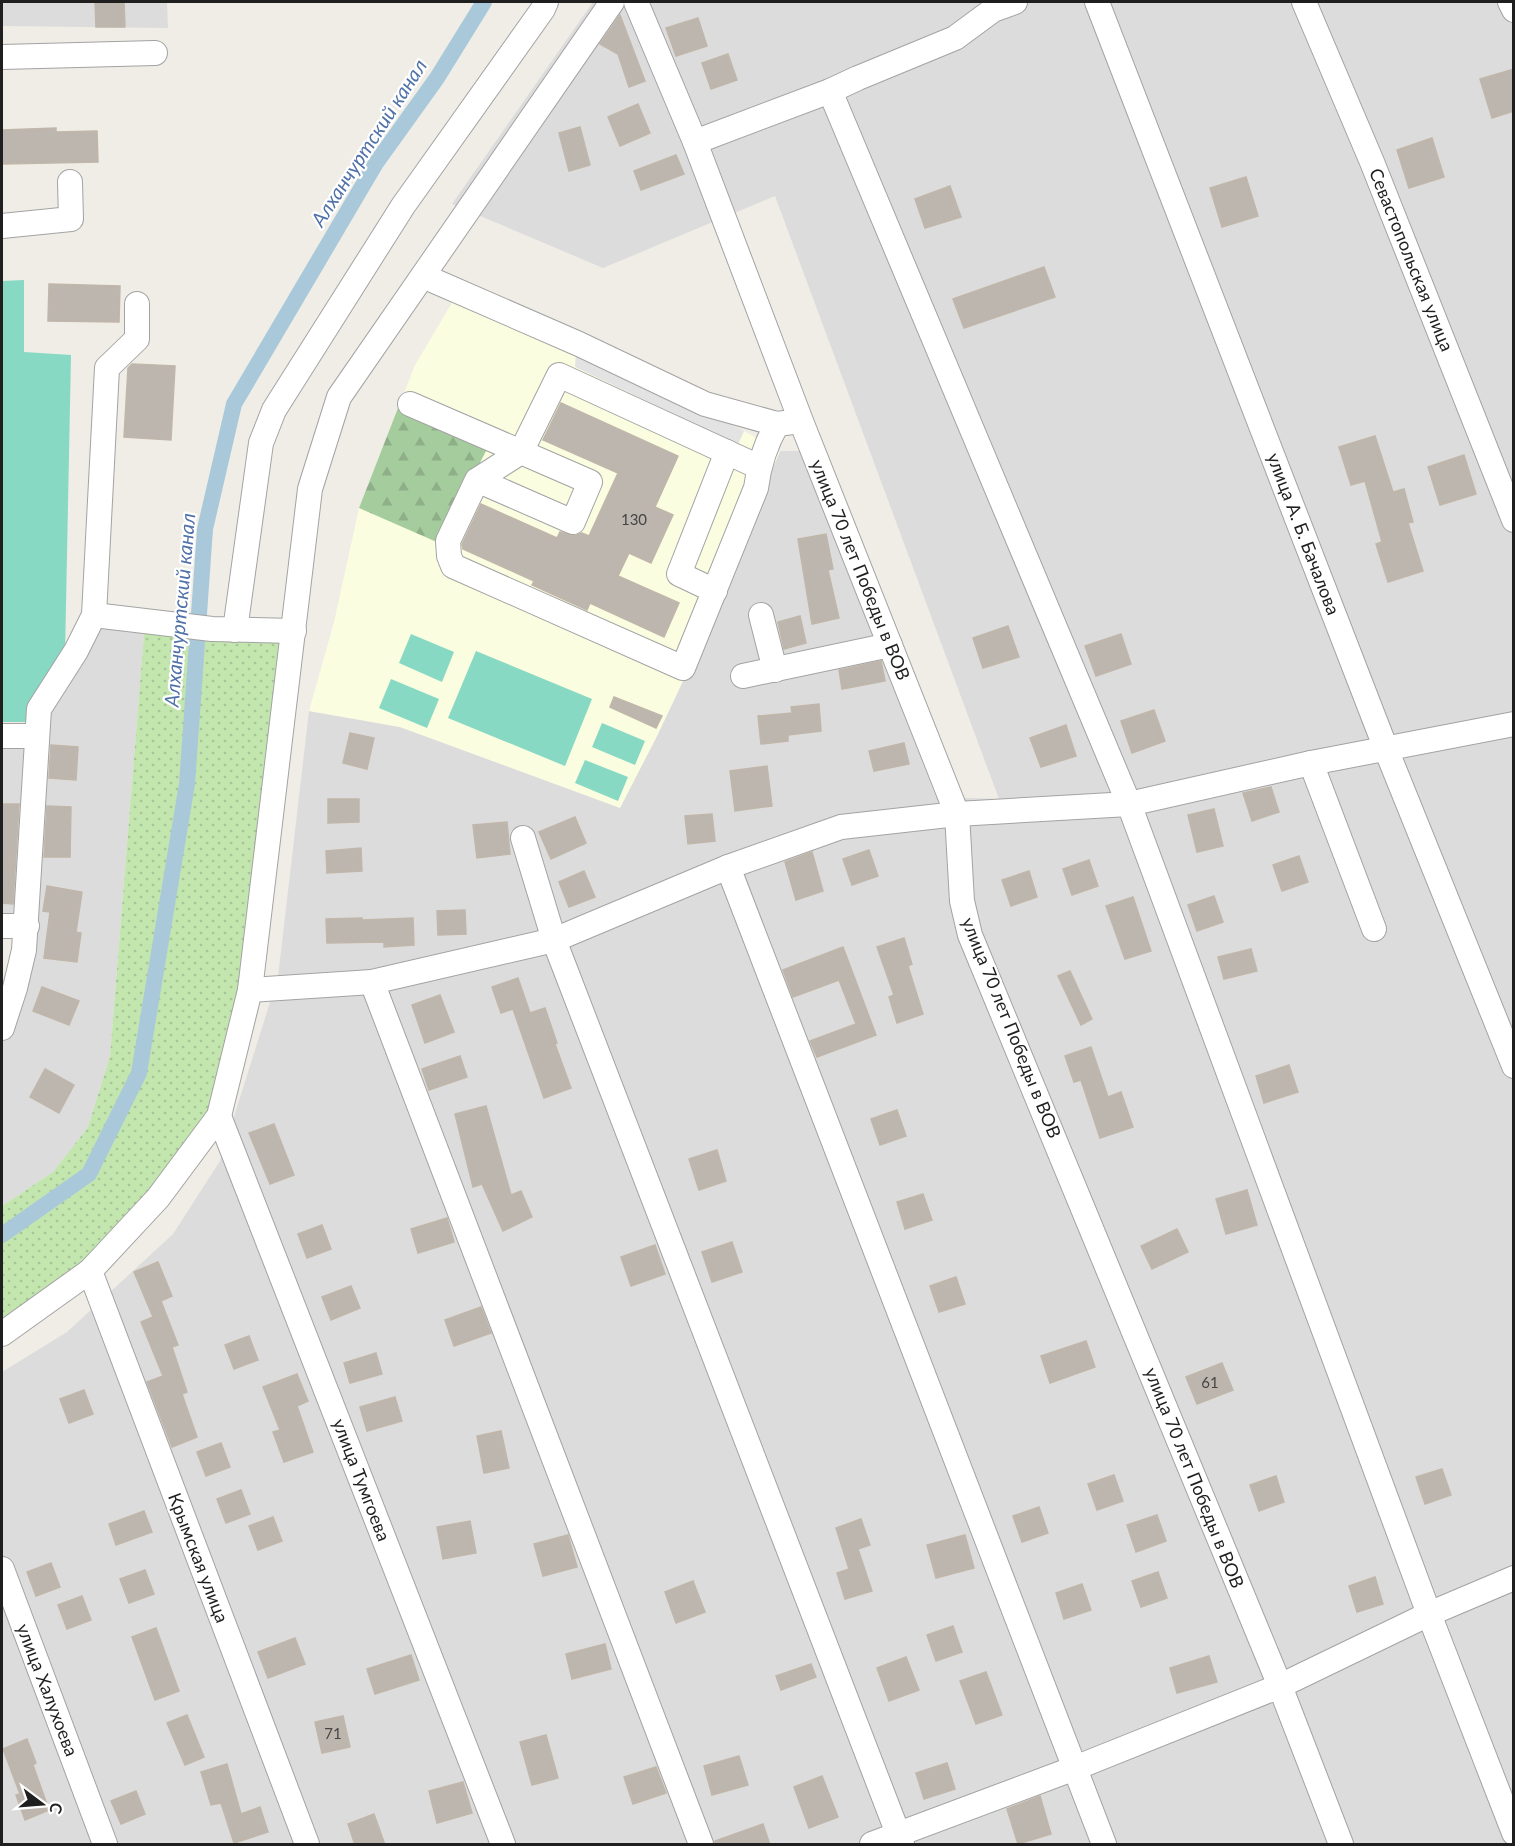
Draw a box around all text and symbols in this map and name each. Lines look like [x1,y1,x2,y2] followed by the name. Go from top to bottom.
[305,54,431,231] water label: Алханчуртский канал
[1365,165,1459,354] street label: Севастопольская улица
[1263,450,1345,618] street label: улица А. Б. Бачалова
[807,456,915,683] street label: улица 70 лет Победы в ВОВ
[621,510,647,528] house number: 130
[158,512,199,709] water label: Алханчуртский канал
[958,914,1066,1141] street label: улица 70 лет Победы в ВОВ
[1141,1364,1249,1591] street label: улица 70 лет Победы в ВОВ
[1201,1373,1219,1391] house number: 61
[328,1415,395,1544] street label: улица Тумгоева
[164,1490,234,1626] street label: Крымская улица
[13,1620,83,1759] street label: улица Халухоева
[324,1724,342,1742] house number: 71
[12,1774,72,1834] north arrow
[46,1801,67,1816] text: С

